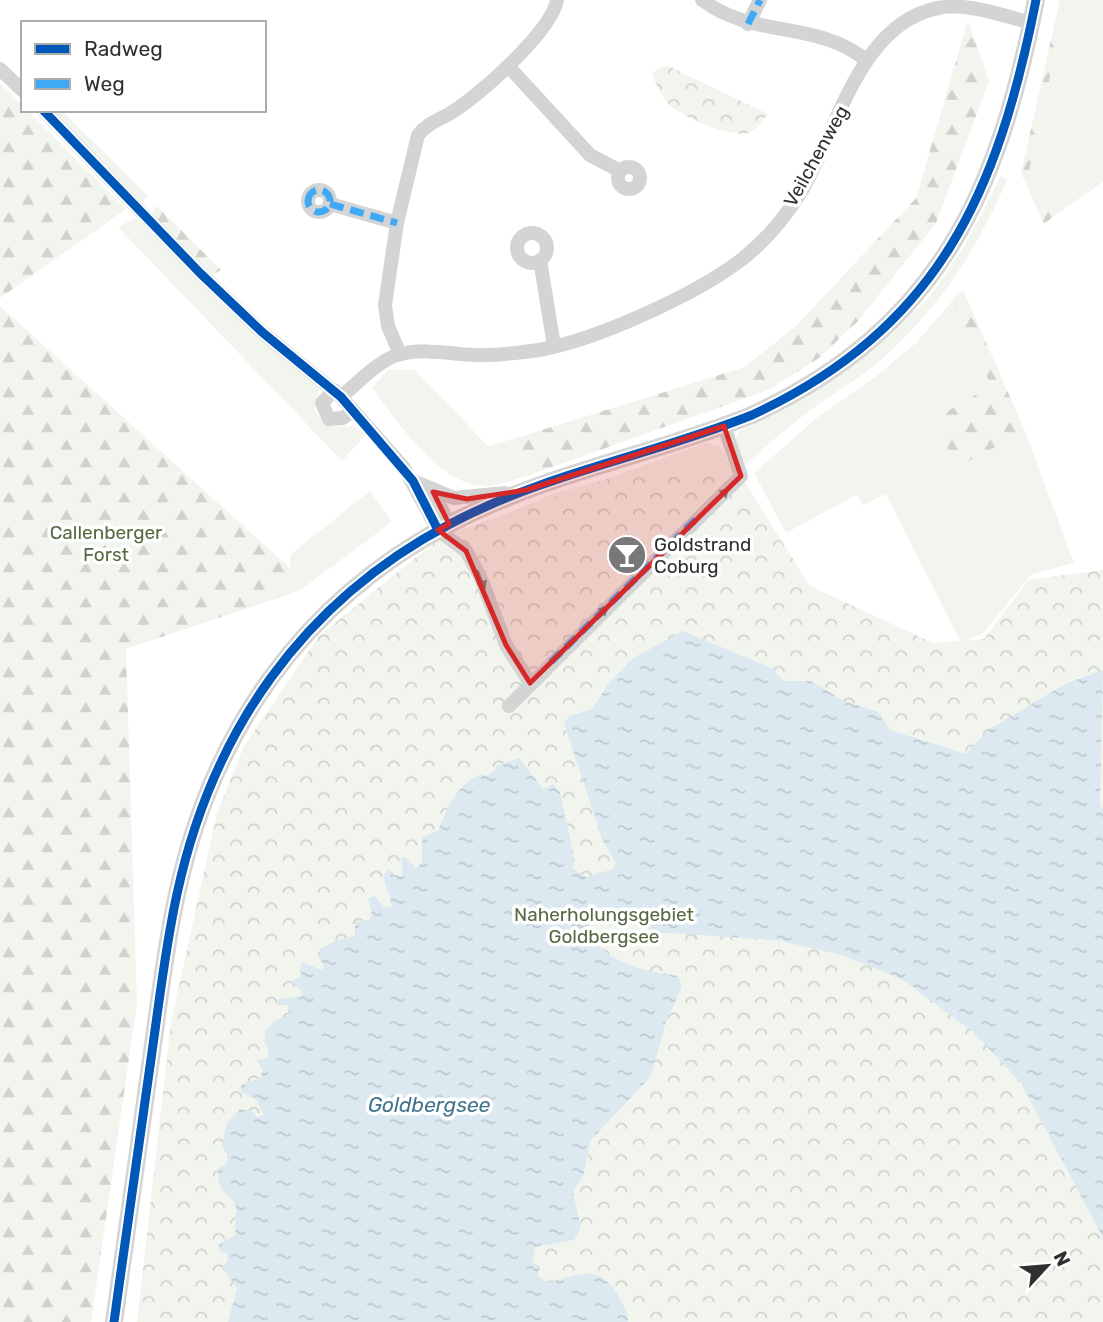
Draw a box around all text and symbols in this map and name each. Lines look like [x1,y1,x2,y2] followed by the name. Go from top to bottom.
[21,21,266,112] legend
[84,36,163,61] text: Radweg
[84,71,125,96] text: Weg
[779,101,853,211] street label: Veilchenweg
[712,488,729,504] one-way arrow
[50,521,163,566] park label: Callenberger Forst
[654,533,751,578] place label: Goldstrand Coburg
[606,534,648,576] bar icon: Goldstrand Coburg
[475,570,486,591] one-way arrow
[591,606,607,623] one-way arrow
[514,903,695,948] park label: Naherholungsgebiet Goldbergsee
[368,1092,491,1117] water label: Goldbergsee
[1012,1231,1082,1301] north arrow
[1048,1248,1075,1270] text: N

